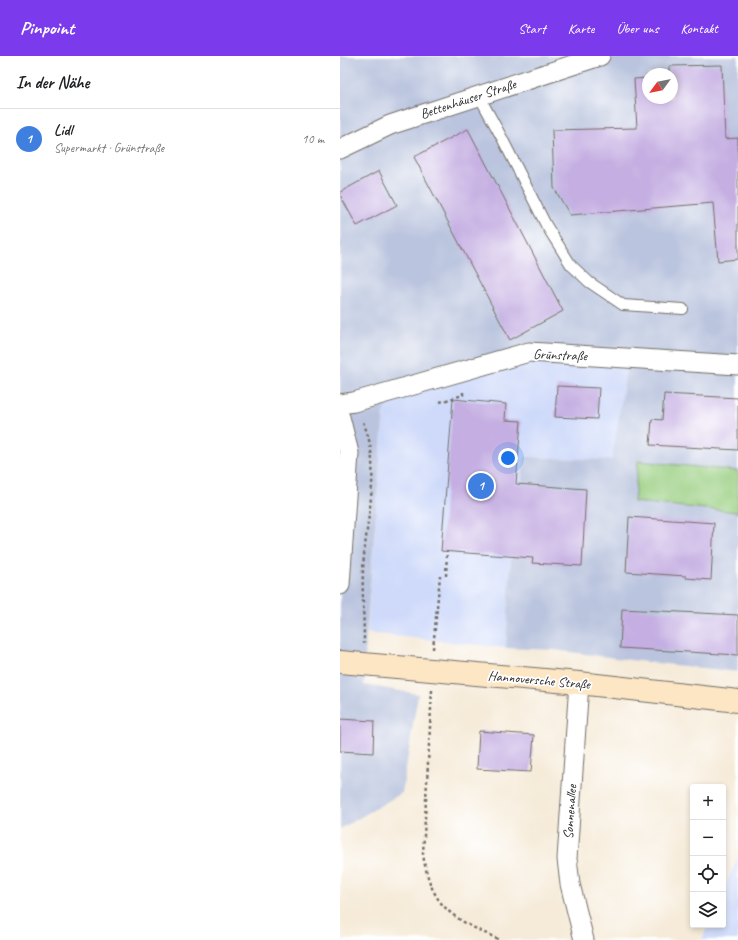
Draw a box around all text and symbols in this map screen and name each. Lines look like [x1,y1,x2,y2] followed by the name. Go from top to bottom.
[20,16,74,40] text: Pinpoint
[518,20,546,37] text: Start
[568,20,594,37] text: Karte
[616,20,658,37] text: Über uns
[680,20,718,37] text: Kontakt
[642,68,678,104] north arrow
[16,72,89,93] text: In der Nähe
[418,75,519,123] street label: Bettenhäuser Straße
[54,121,72,140] text: Lidl
[26,131,32,147] text: 1
[302,131,324,147] text: 10 m
[54,140,164,156] text: Supermarkt · Grünstraße
[533,346,589,364] street label: Grünstraße
[498,448,518,468] your location
[468,471,494,501] pin: 1
[487,667,592,693] street label: Hannoversche Straße
[560,783,580,840] street label: Sonnenallee
[690,784,726,928] map controls
[690,784,726,820] button: +
[690,820,726,856] button: −
[690,856,726,892] button: locate
[690,892,726,928] button: layers

